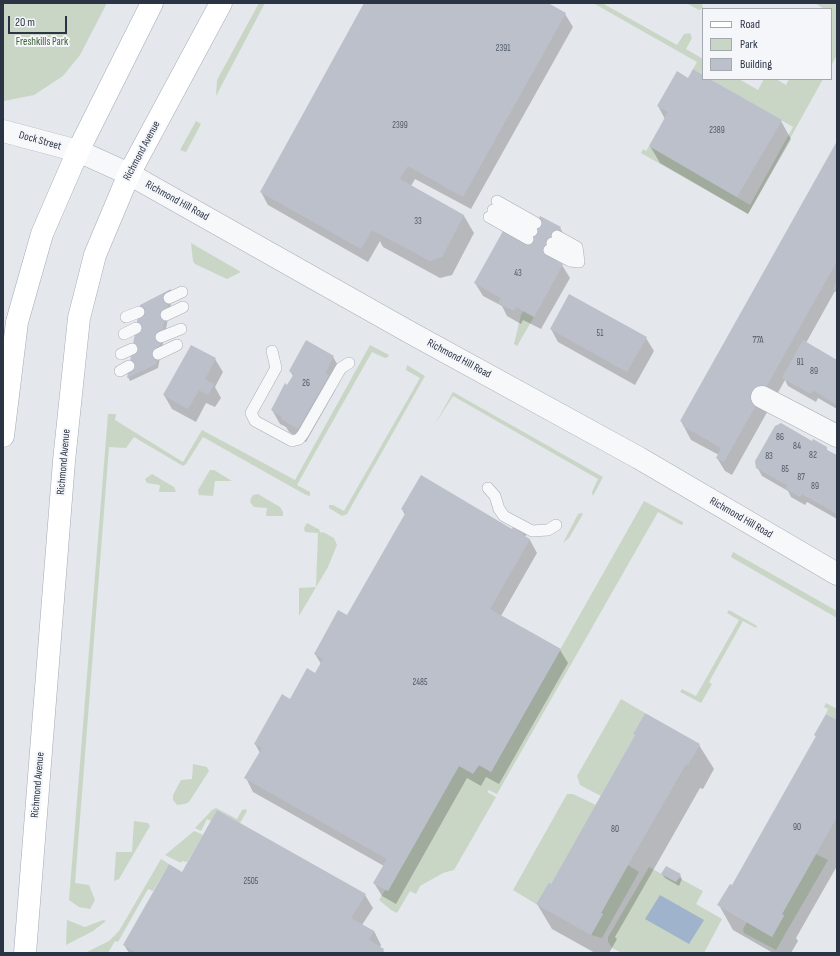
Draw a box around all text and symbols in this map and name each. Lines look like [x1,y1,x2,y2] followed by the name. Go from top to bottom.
[10,8,69,34] scale bar
[702,8,832,80] legend
[15,15,35,30] text: 20 m
[740,17,760,32] text: Road
[16,35,68,49] park label: Freshkills Park
[740,37,758,52] text: Park
[496,44,510,54] house number: 2391
[740,57,772,72] text: Building
[121,119,163,183] street label: Richmond Avenue
[392,121,408,131] house number: 2399
[709,126,725,136] house number: 2389
[17,129,63,153] street label: Dock Street
[143,178,211,224] street label: Richmond Hill Road
[414,217,422,227] house number: 33
[514,269,522,279] house number: 43
[597,329,603,339] house number: 51
[753,336,763,346] house number: 77A
[425,337,493,381] street label: Richmond Hill Road
[796,358,804,368] house number: 91
[810,367,818,377] house number: 89
[302,379,310,389] house number: 26
[55,429,73,495] street label: Richmond Avenue
[776,433,784,443] house number: 86
[793,442,801,452] house number: 84
[809,451,817,461] house number: 82
[765,452,773,462] house number: 83
[781,465,789,475] house number: 85
[797,473,805,483] house number: 87
[811,482,819,492] house number: 89
[707,495,775,541] street label: Richmond Hill Road
[413,678,427,688] house number: 2485
[29,752,47,818] street label: Richmond Avenue
[793,823,801,833] house number: 90
[611,825,619,835] house number: 80
[244,877,258,887] house number: 2505

